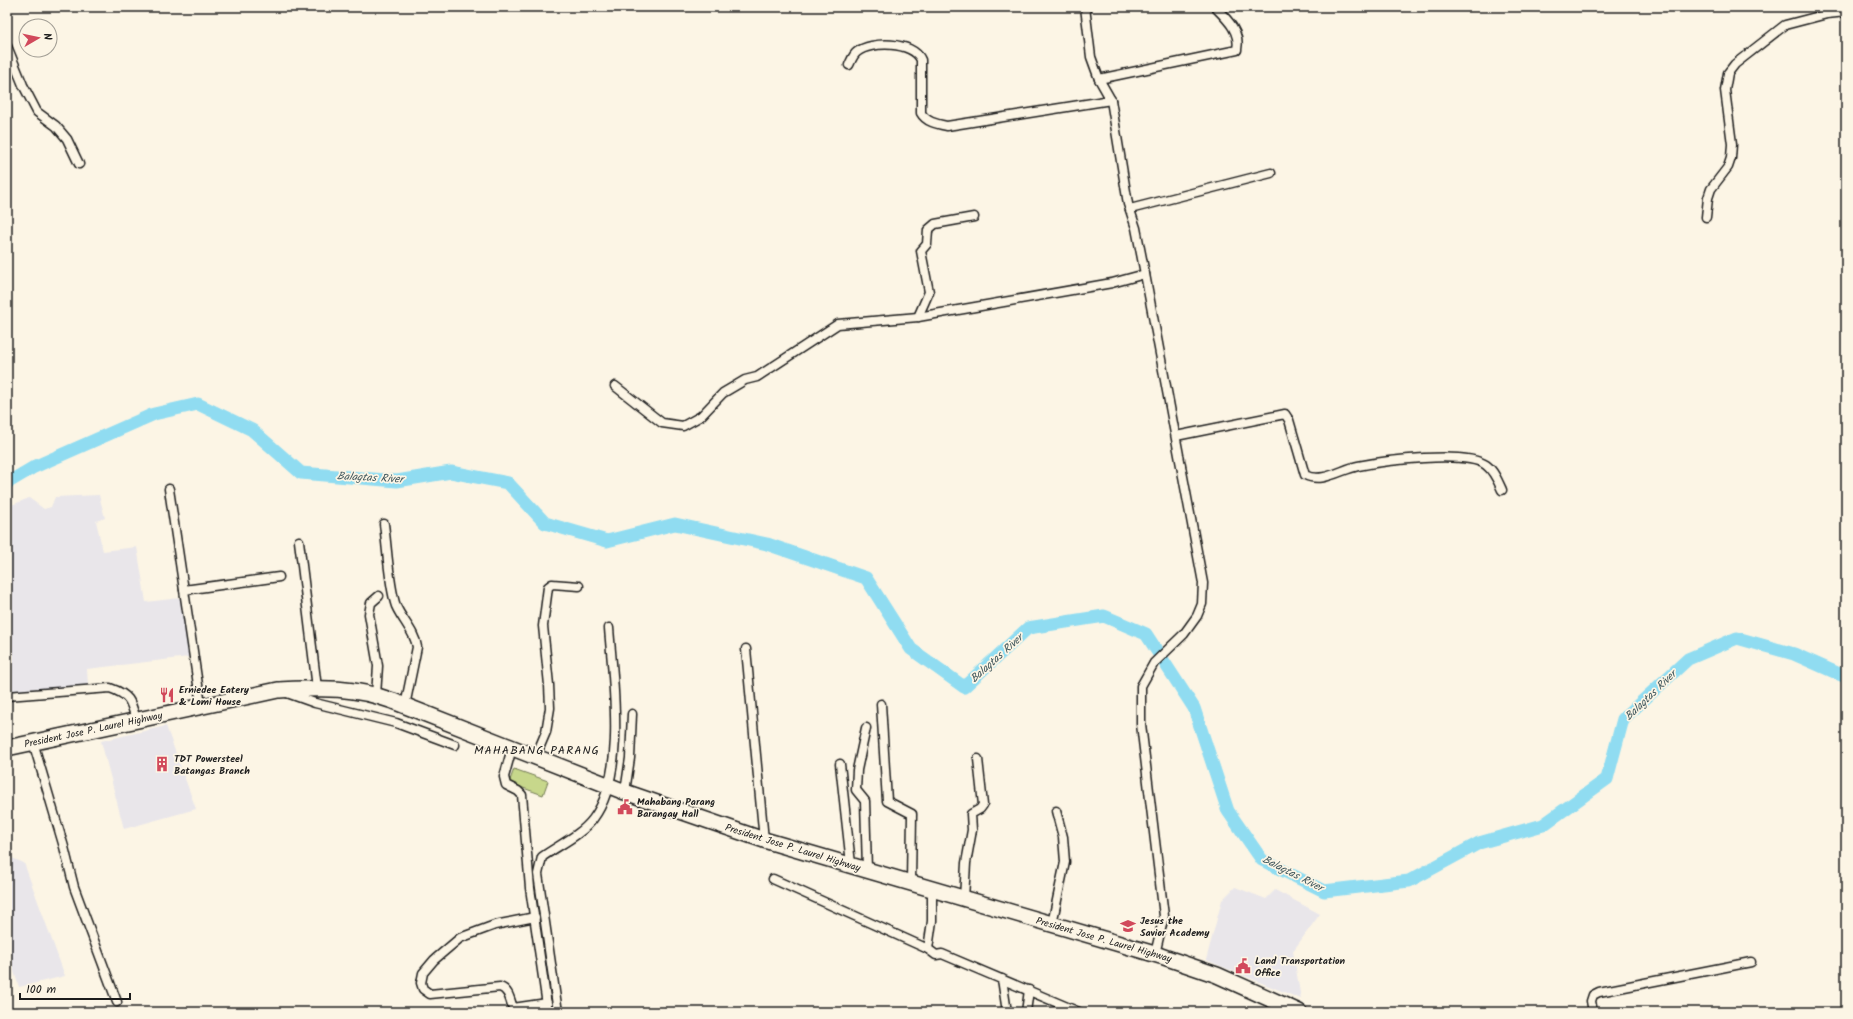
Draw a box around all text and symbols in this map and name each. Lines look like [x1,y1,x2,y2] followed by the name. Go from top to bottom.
[18,18,58,58] north arrow
[37,32,56,41] text: N
[336,467,406,489] water label: Balagtas River
[966,628,1029,688] water label: Balagtas River
[1621,665,1682,725] water label: Balagtas River
[179,682,250,710] place label: Erniedee Eatery & Lomi House
[158,686,176,704] restaurant icon: Erniedee Eatery & Lomi House
[23,707,164,752] street label: President Jose P. Laurel Highway
[474,741,600,760] district label: MAHABANG PARANG
[174,751,250,779] place label: TDT Powersteel Batangas Branch
[153,755,171,773] building icon: TDT Powersteel Batangas Branch
[637,794,715,822] place label: Mahabang Parang Barangay Hall
[616,798,634,816] public building icon: Mahabang Parang Barangay Hall
[723,820,863,876] street label: President Jose P. Laurel Highway
[1259,851,1328,898] water label: Balagtas River
[1034,913,1174,967] street label: President Jose P. Laurel Highway
[1140,913,1210,941] place label: Jesus the Savior Academy
[1119,917,1137,935] school or university icon: Jesus the Savior Academy
[1255,953,1346,981] place label: Land Transportation Office
[1234,957,1252,975] public building icon: Land Transportation Office
[20,975,130,1001] scale bar
[26,980,57,999] text: 100 m

